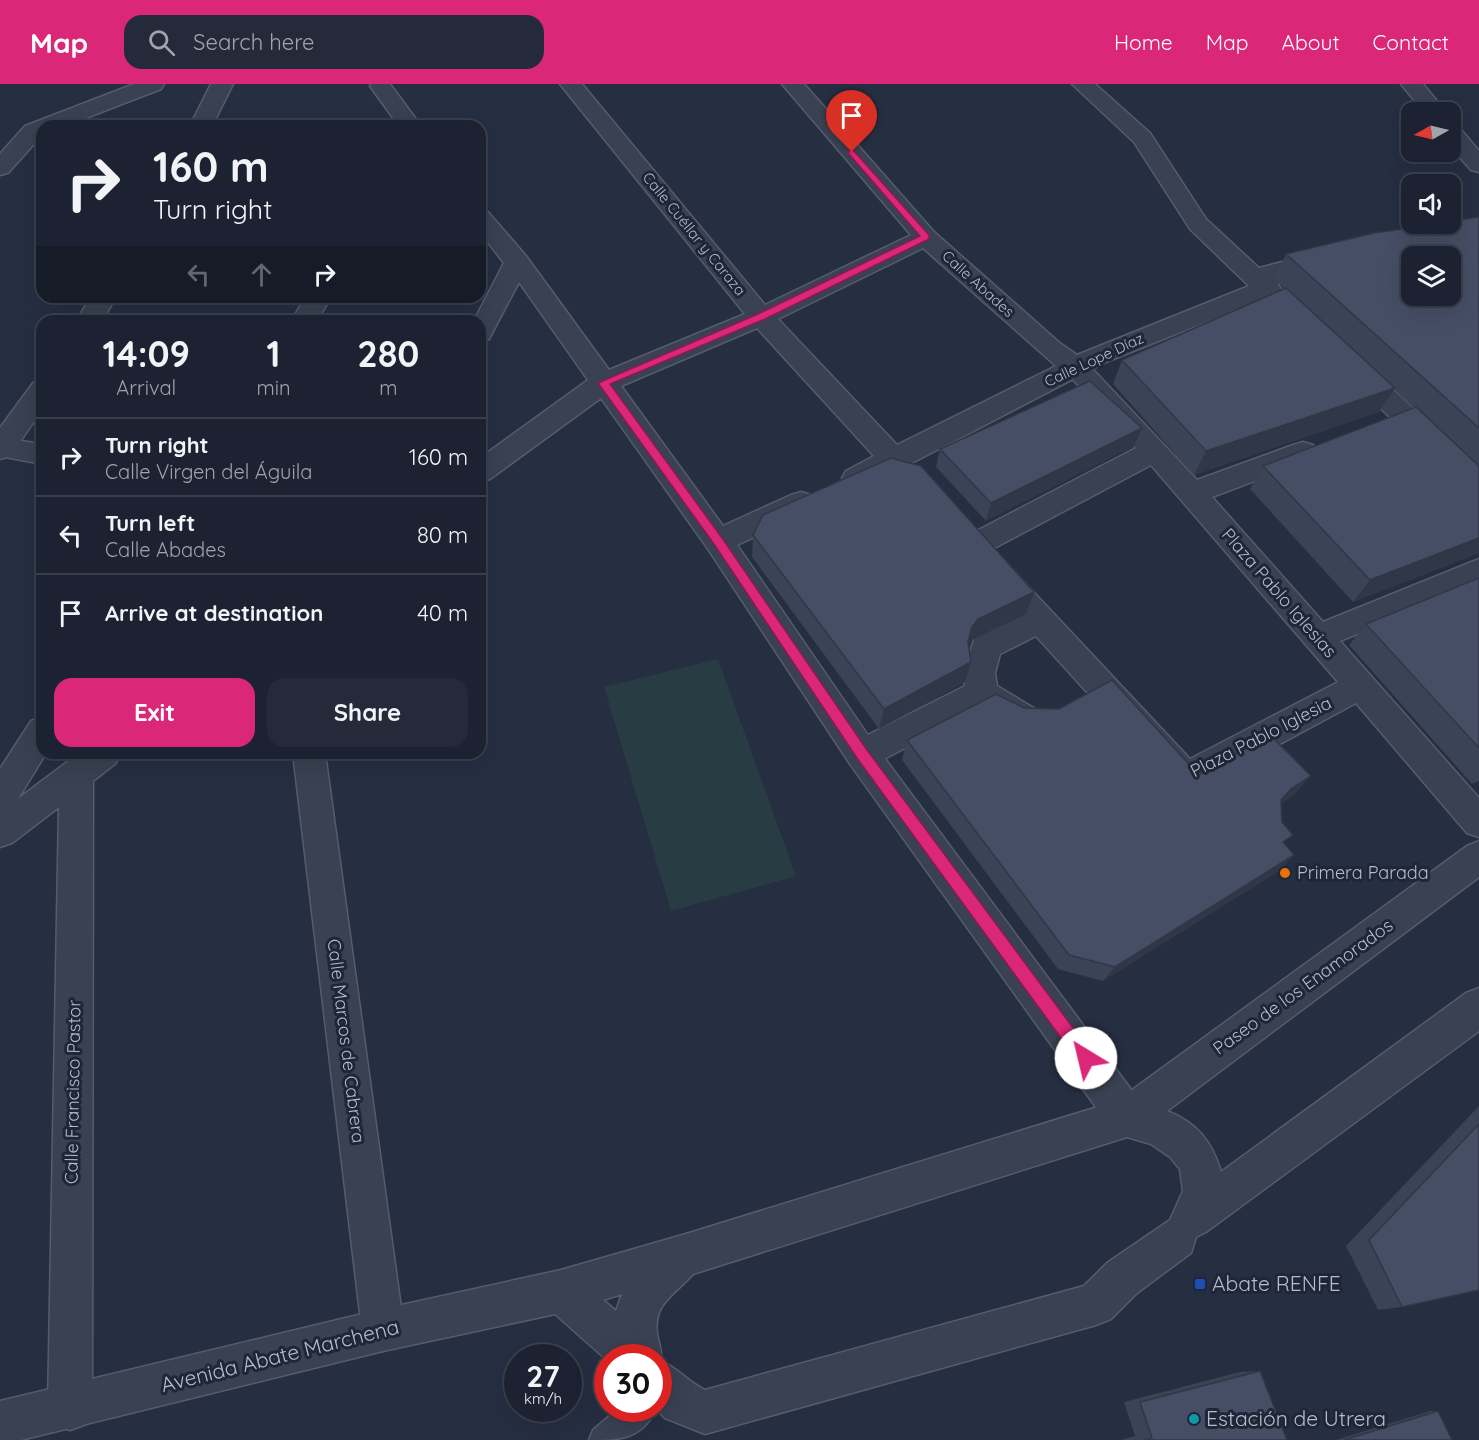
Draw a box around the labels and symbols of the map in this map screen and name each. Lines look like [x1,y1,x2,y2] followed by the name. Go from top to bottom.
[826,90,877,152] pin
[1401,102,1461,162] north arrow
[639,168,750,299] street label: Calle Cuéllar y Caraza
[938,246,1018,321] street label: Calle Abades
[1041,328,1146,391] street label: Calle Lope Díaz
[1217,523,1342,662] street label: Plaza Pablo Iglesias
[1186,691,1335,782] street label: Plaza Pablo Iglesia
[1297,861,1429,884] place label: Primera Parada
[1278,866,1292,880] marker: Primera Parada
[1208,914,1397,1060] street label: Paseo de los Enamorados
[323,937,370,1144] street label: Calle Marcos de Cabrera
[59,1000,86,1184] street label: Calle Francisco Pastor
[1054,1026,1118,1090] position arrow
[1212,1270,1341,1296] place label: Abate RENFE
[1193,1277,1207,1291] marker: Abate RENFE
[158,1313,402,1397] street label: Avenida Abate Marchena
[594,1344,672,1422] speed limit sign: 30
[1206,1405,1386,1431] place label: Estación de Utrera
[1187,1412,1201,1426] marker: Estación de Utrera

